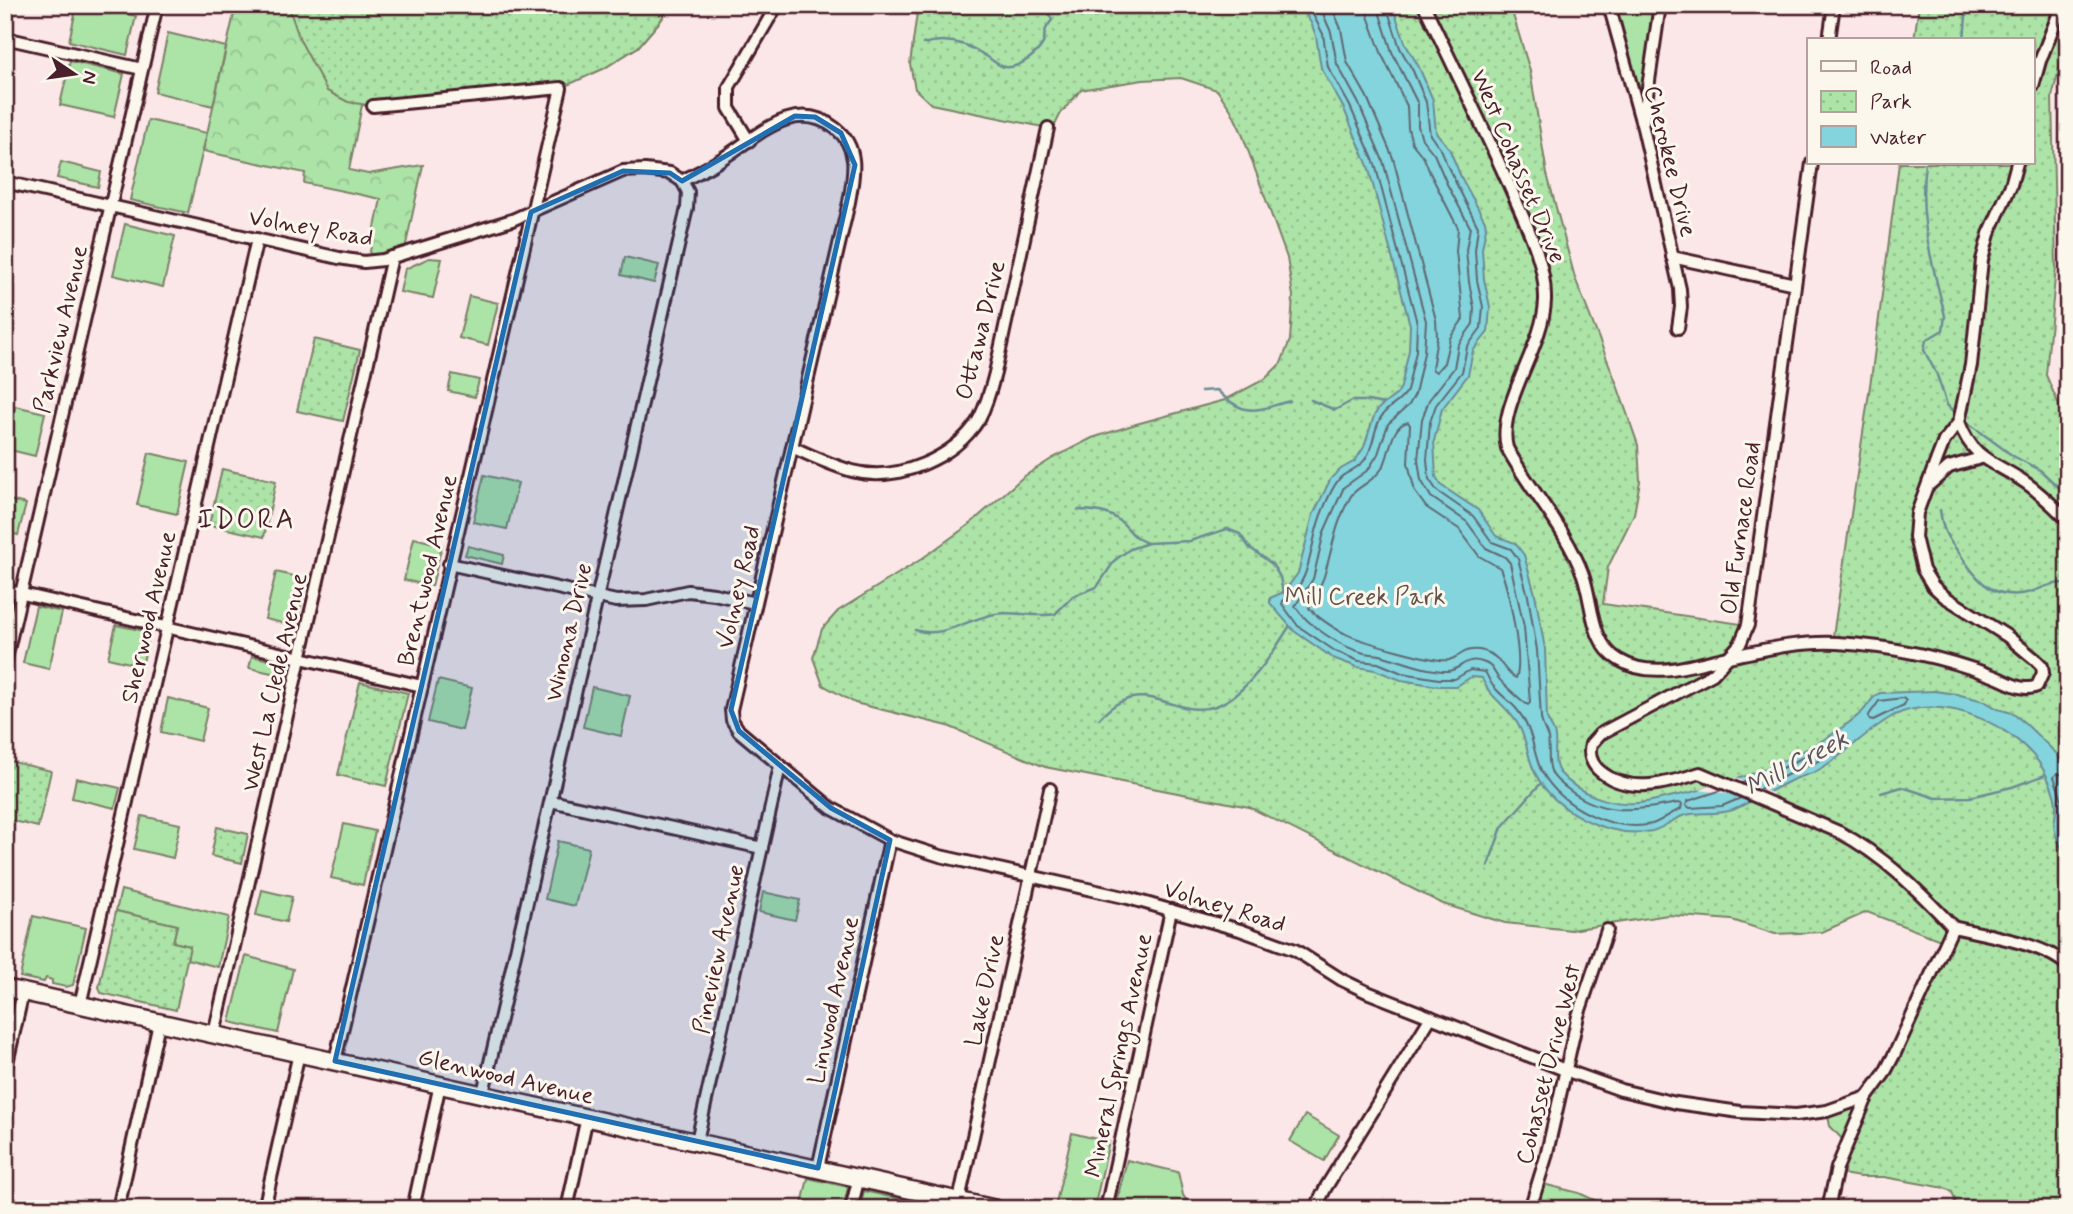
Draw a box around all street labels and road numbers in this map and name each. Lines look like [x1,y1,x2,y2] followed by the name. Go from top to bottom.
[1463,65,1572,268] street label: West Cohasset Drive
[1636,82,1703,240] street label: Cherokee Drive
[246,202,375,255] street label: Volney Road
[27,242,96,416] street label: Parkview Avenue
[949,257,1014,403] street label: Ottawa Drive
[1714,440,1769,617] street label: Old Furnace Road
[391,471,466,669] street label: Brentwood Avenue
[710,523,769,652] street label: Volney Road
[115,528,184,707] street label: Sherwood Avenue
[538,560,600,705] street label: Winona Drive
[235,570,316,795] street label: West La Clede Avenue
[686,862,753,1037] street label: Pineview Avenue
[1160,874,1289,941] street label: Volney Road
[802,913,867,1087] street label: Linwood Avenue
[1078,930,1162,1181] street label: Mineral Springs Avenue
[958,931,1013,1049] street label: Lake Drive
[1510,960,1589,1168] street label: Cohasset Drive West
[415,1042,597,1113] street label: Glenwood Avenue

